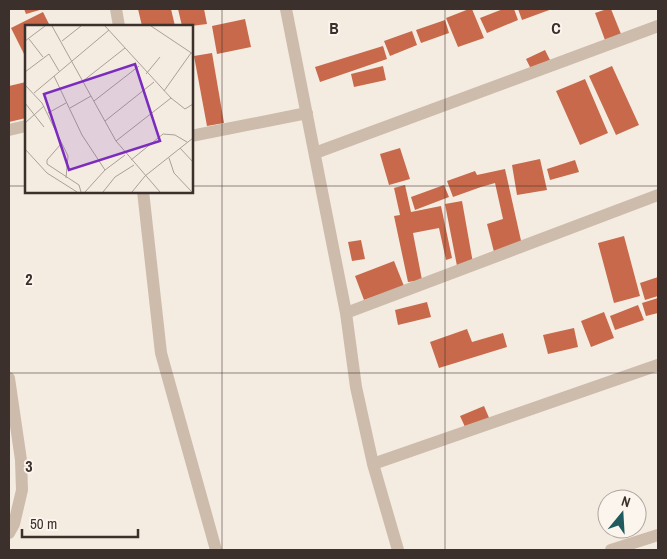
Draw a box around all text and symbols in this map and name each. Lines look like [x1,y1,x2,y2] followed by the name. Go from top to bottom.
[329,17,339,39] text: B
[551,17,561,39] text: C
[25,25,192,192] inset map
[25,268,33,290] text: 2
[25,455,33,477] text: 3
[597,489,647,539] north arrow
[619,492,633,511] text: N
[22,506,139,538] scale bar
[30,513,57,534] text: 50 m

